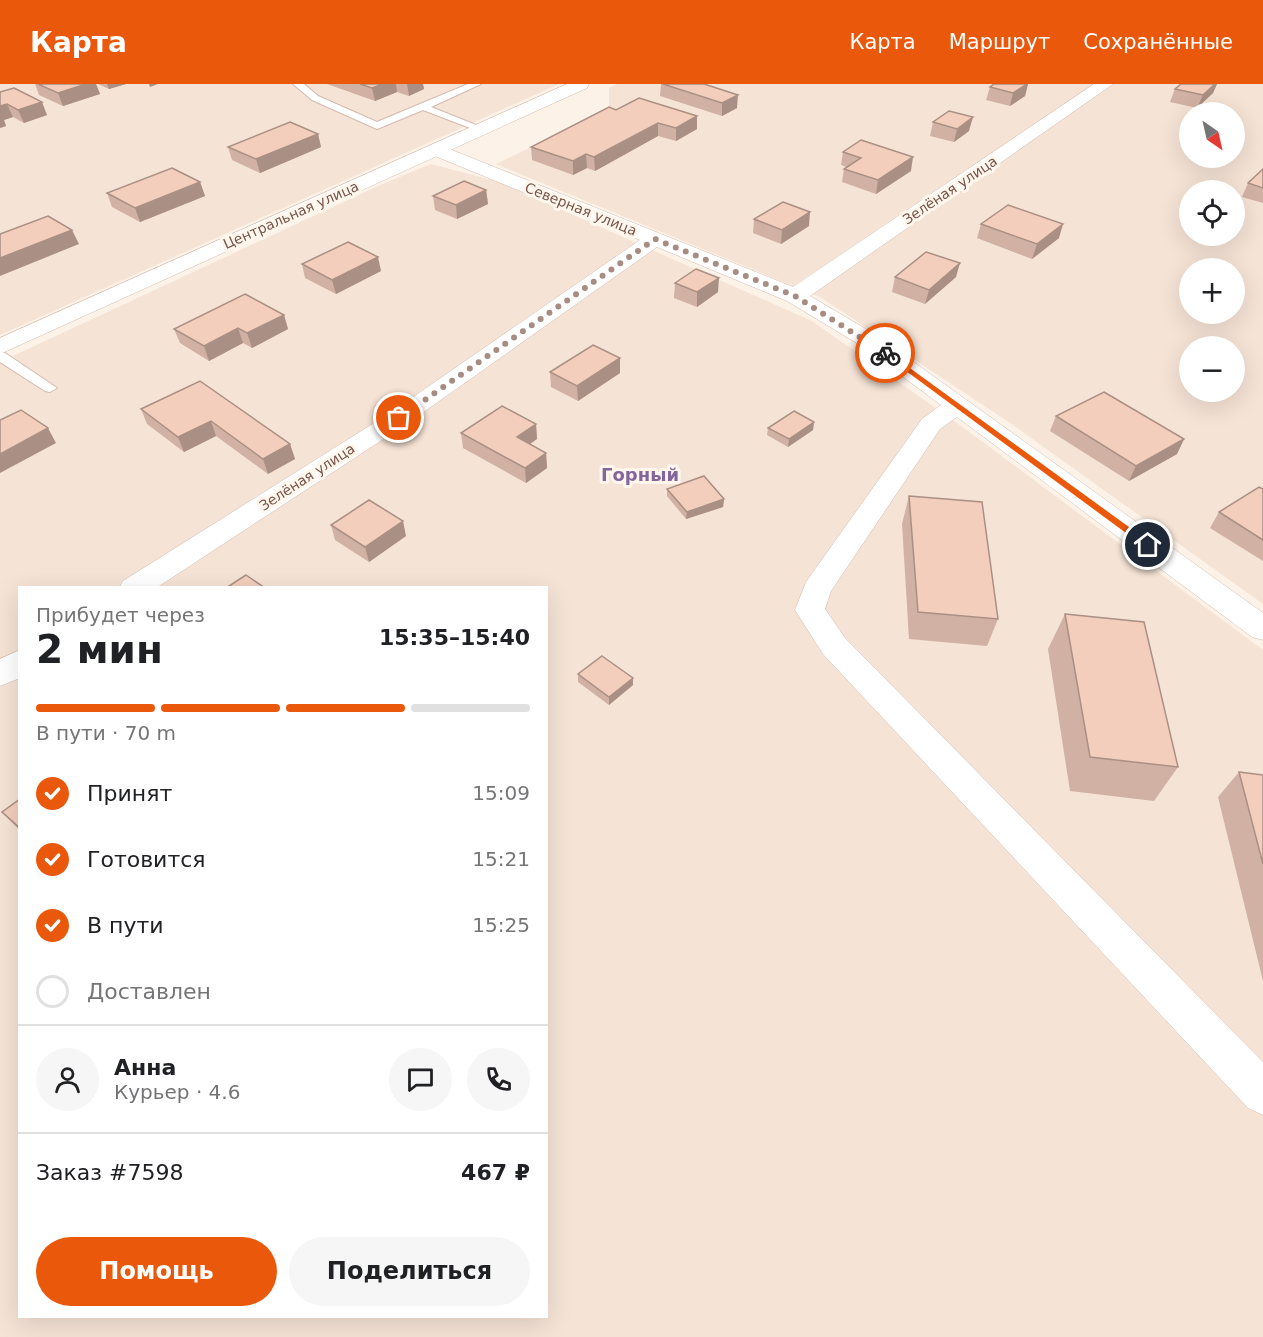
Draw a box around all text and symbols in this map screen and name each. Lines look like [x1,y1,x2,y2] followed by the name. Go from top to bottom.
[30,26,127,59] text: Карта
[850,30,916,54] text: Карта
[949,30,1050,54] text: Маршрут
[1083,30,1233,54] text: Сохранённые
[1179,102,1245,168] north arrow
[1179,102,1245,402] map controls
[900,153,1000,227] street label: Зелёная улица
[221,178,361,252] street label: Центральная улица
[523,179,639,239] street label: Северная улица
[1179,180,1245,246] button: locate
[1179,258,1245,324] button: +
[855,323,915,383] courier
[1179,336,1245,402] button: −
[869,337,902,370] icon: bike
[373,392,424,443] pin
[382,401,415,434] icon: bag
[256,440,358,514] street label: Зелёная улица
[601,464,679,485] district label: Горный
[1122,519,1173,570] pin
[1131,528,1164,561] icon: home
[36,603,205,627] text: Прибудет через
[379,625,530,650] text: 15:35–15:40
[36,627,163,672] text: 2 мин
[36,721,176,745] text: В пути · 70 m
[36,777,69,810] icon: check
[87,781,172,806] text: Принят
[472,781,530,805] text: 15:09
[36,843,69,876] icon: check
[87,847,206,872] text: Готовится
[472,847,530,871] text: 15:21
[36,909,69,942] icon: check
[87,913,164,938] text: В пути
[472,913,530,937] text: 15:25
[87,979,211,1004] text: Доставлен
[36,1048,99,1111] button: person
[389,1048,452,1111] button: chat
[467,1048,530,1111] button: phone
[114,1055,176,1080] text: Анна
[114,1080,240,1104] text: Курьер · 4.6
[36,1160,183,1185] text: Заказ #7598
[461,1160,530,1185] text: 467 ₽
[36,1237,277,1306] button: Помощь
[289,1237,530,1306] button: Поделиться

